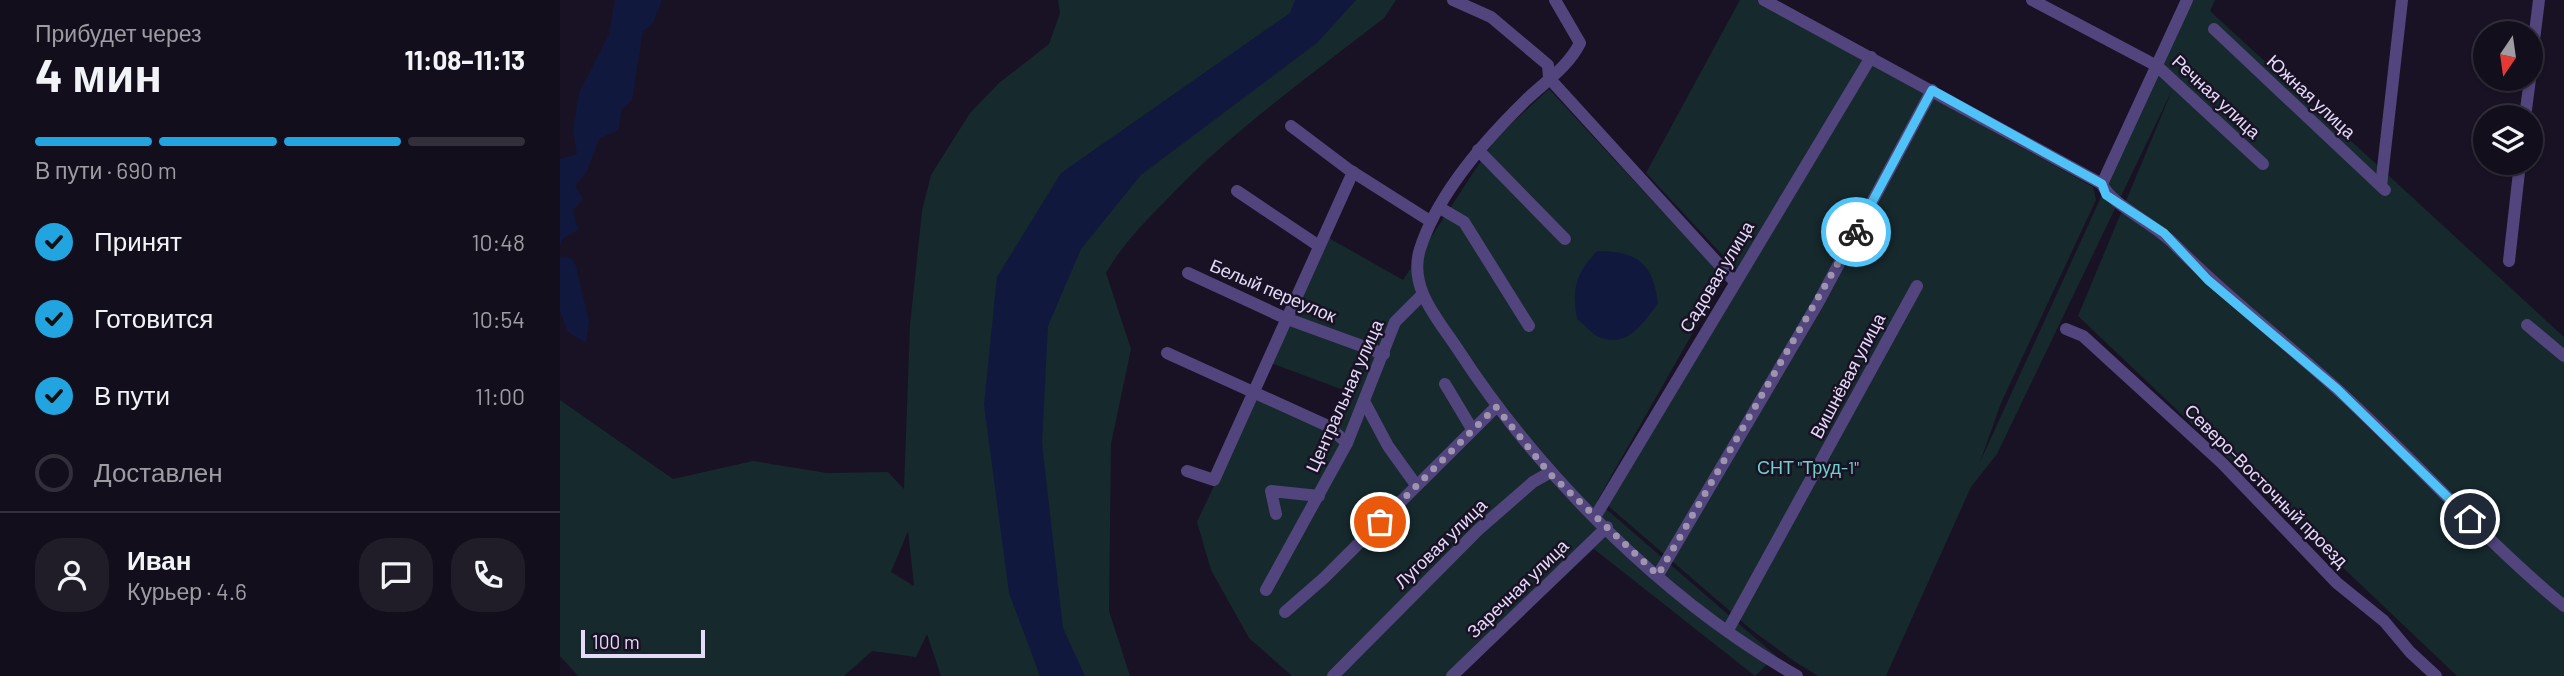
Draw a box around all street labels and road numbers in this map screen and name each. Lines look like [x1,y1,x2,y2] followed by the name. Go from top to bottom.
[2168,50,2266,143] street label: Речная улица
[2263,50,2361,144] street label: Южная улица
[1674,216,1759,336] street label: Садовая улица
[1207,254,1340,327] street label: Белый переулок
[1805,308,1890,442] street label: Вишнёвая улица
[1301,315,1388,475] street label: Центральная улица
[2181,399,2353,572] street label: Северо-Восточный проезд
[1390,493,1492,593] street label: Луговая улица
[1462,534,1573,642] street label: Заречная улица

